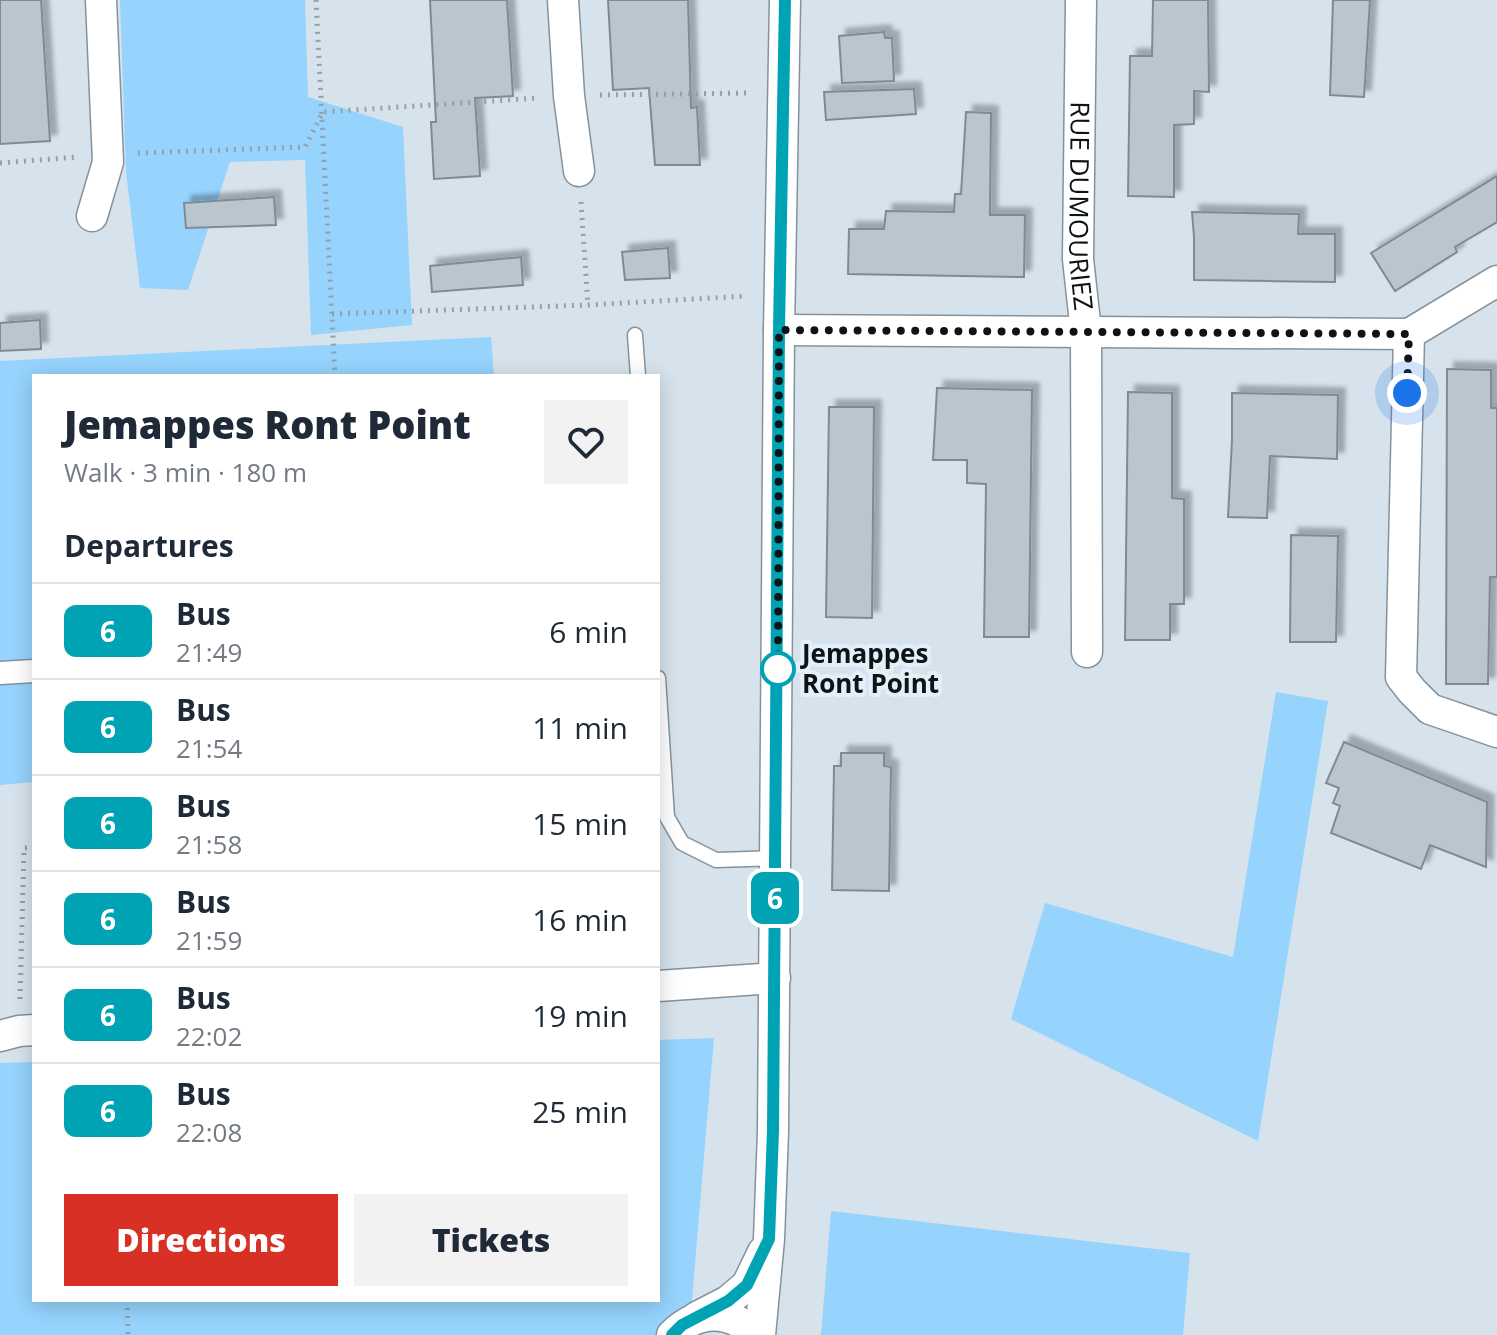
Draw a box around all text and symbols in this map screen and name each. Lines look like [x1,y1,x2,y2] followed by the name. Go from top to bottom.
[1061,101,1103,312] street label: RUE DUMOURIEZ
[1387,373,1427,413] your location
[64,398,471,450] text: Jemappes Ront Point
[544,400,628,484] button: heart
[64,454,307,490] text: Walk · 3 min · 180 m
[64,525,234,566] text: Departures
[176,593,231,634] text: Bus
[549,611,628,652] text: 6 min
[100,612,116,650] text: 6
[176,634,242,670] text: 21:49
[800,635,939,701] place label: Jemappes Ront Point
[761,652,795,686] marker: Jemappes Ront Point
[176,689,231,730] text: Bus
[532,707,628,748] text: 11 min
[100,708,116,746] text: 6
[176,730,242,766] text: 21:54
[176,785,231,826] text: Bus
[532,803,628,844] text: 15 min
[100,804,116,842] text: 6
[176,826,242,862] text: 21:58
[749,872,801,924] line badge: 6
[767,879,783,917] text: 6
[176,881,231,922] text: Bus
[532,899,628,940] text: 16 min
[100,900,116,938] text: 6
[176,922,242,958] text: 21:59
[176,977,231,1018] text: Bus
[532,995,628,1036] text: 19 min
[100,996,116,1034] text: 6
[176,1018,242,1054] text: 22:02
[176,1073,231,1114] text: Bus
[532,1091,628,1132] text: 25 min
[100,1092,116,1130] text: 6
[176,1114,242,1150] text: 22:08
[64,1194,338,1286] button: Directions
[354,1194,628,1286] button: Tickets

